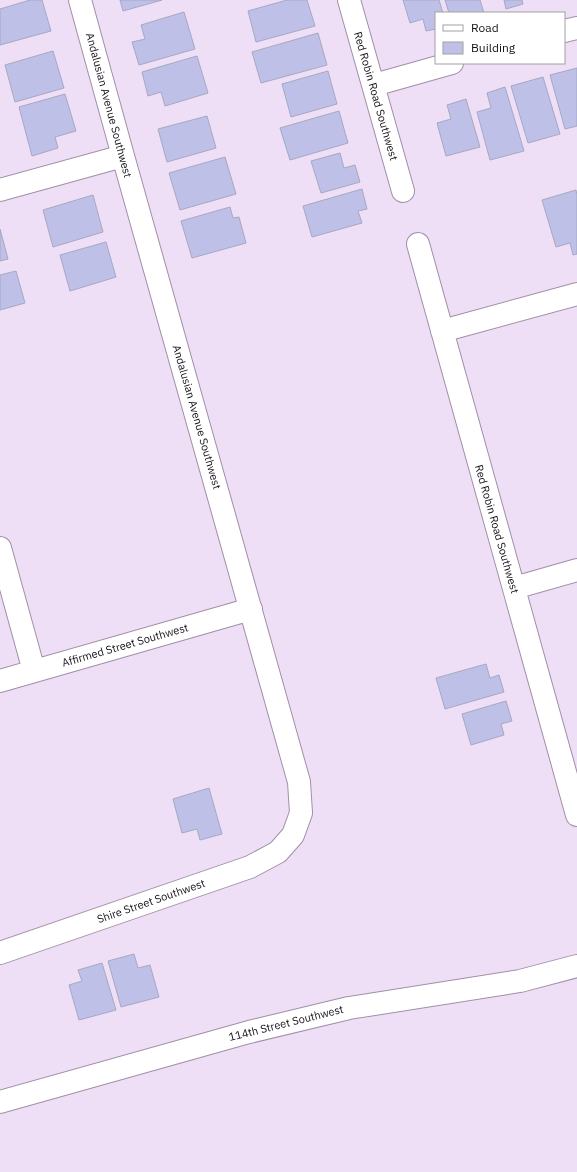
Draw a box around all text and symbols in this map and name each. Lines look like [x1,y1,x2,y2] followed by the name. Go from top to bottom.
[435,12,565,64] legend
[471,20,499,35] text: Road
[351,30,401,162] street label: Red Robin Road Southwest
[83,31,135,179] street label: Andalusian Avenue Southwest
[471,40,516,55] text: Building
[170,343,224,491] street label: Andalusian Avenue Southwest
[472,463,522,595] street label: Red Robin Road Southwest
[60,620,190,670] street label: Affirmed Street Southwest
[95,876,207,926] street label: Shire Street Southwest
[227,1002,345,1044] street label: 114th Street Southwest

